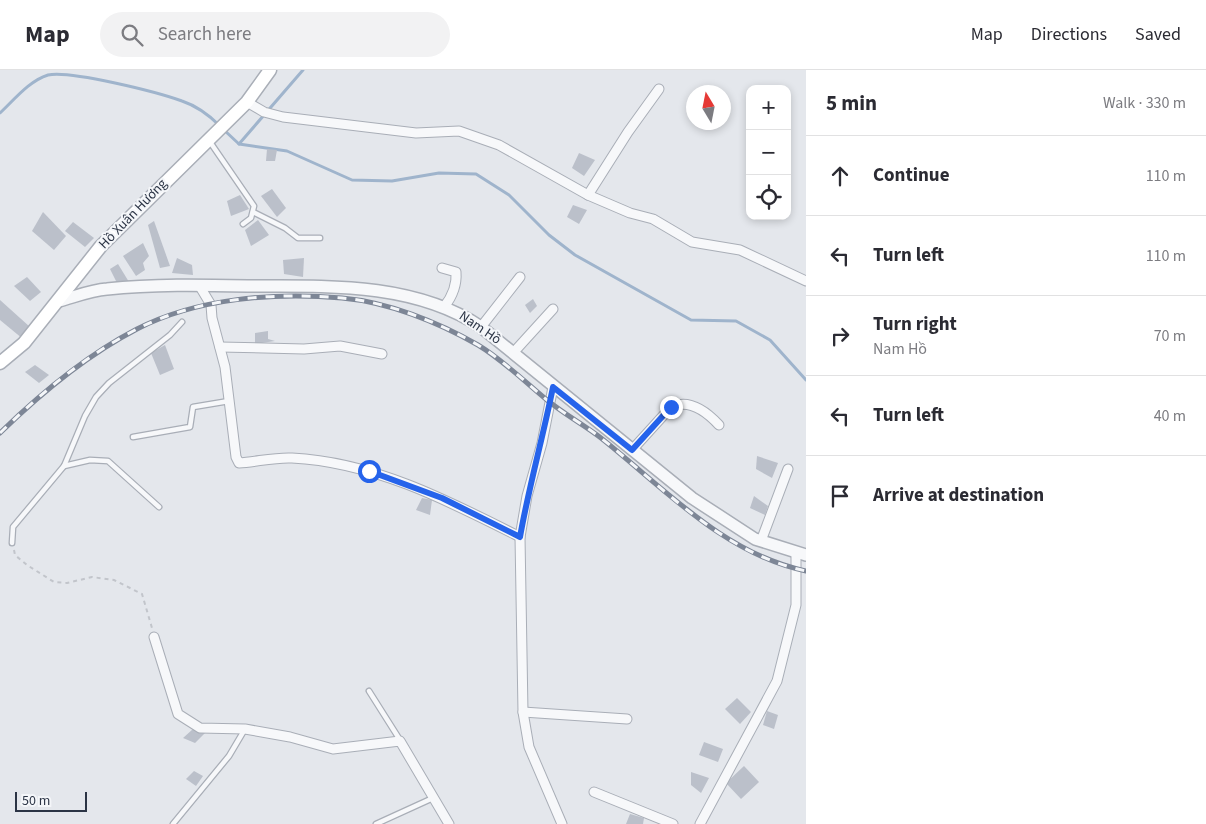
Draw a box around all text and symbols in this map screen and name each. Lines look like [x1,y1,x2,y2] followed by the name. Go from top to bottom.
[100,12,450,57] search box
[25,17,70,52] text: Map
[118,21,146,49] icon: search
[158,21,251,48] text: Search here
[971,22,1003,47] text: Map
[1031,22,1107,47] text: Directions
[1135,22,1181,47] text: Saved
[686,85,731,130] north arrow
[746,85,791,220] map controls
[746,85,791,130] button: +
[826,88,877,118] text: 5 min
[1103,92,1186,114] text: Walk · 330 m
[746,130,791,175] button: −
[826,162,854,190] icon: ahead
[873,162,950,189] text: Continue
[1146,165,1186,187] text: 110 m
[94,174,172,254] street label: Hồ Xuân Hương
[746,175,791,220] button: locate
[826,242,854,270] icon: left
[873,242,944,269] text: Turn left
[1146,245,1186,267] text: 110 m
[455,306,505,350] street label: Nam Hồ
[873,311,957,338] text: Turn right
[826,322,854,350] icon: right
[1154,325,1186,347] text: 70 m
[873,338,927,360] text: Nam Hồ
[660,396,683,419] route end
[826,402,854,430] icon: left
[873,402,944,429] text: Turn left
[1154,405,1186,427] text: 40 m
[358,460,381,483] route start
[826,482,854,510] icon: arrive
[873,482,1044,509] text: Arrive at destination
[15,789,88,812] scale bar
[22,791,50,811] text: 50 m

